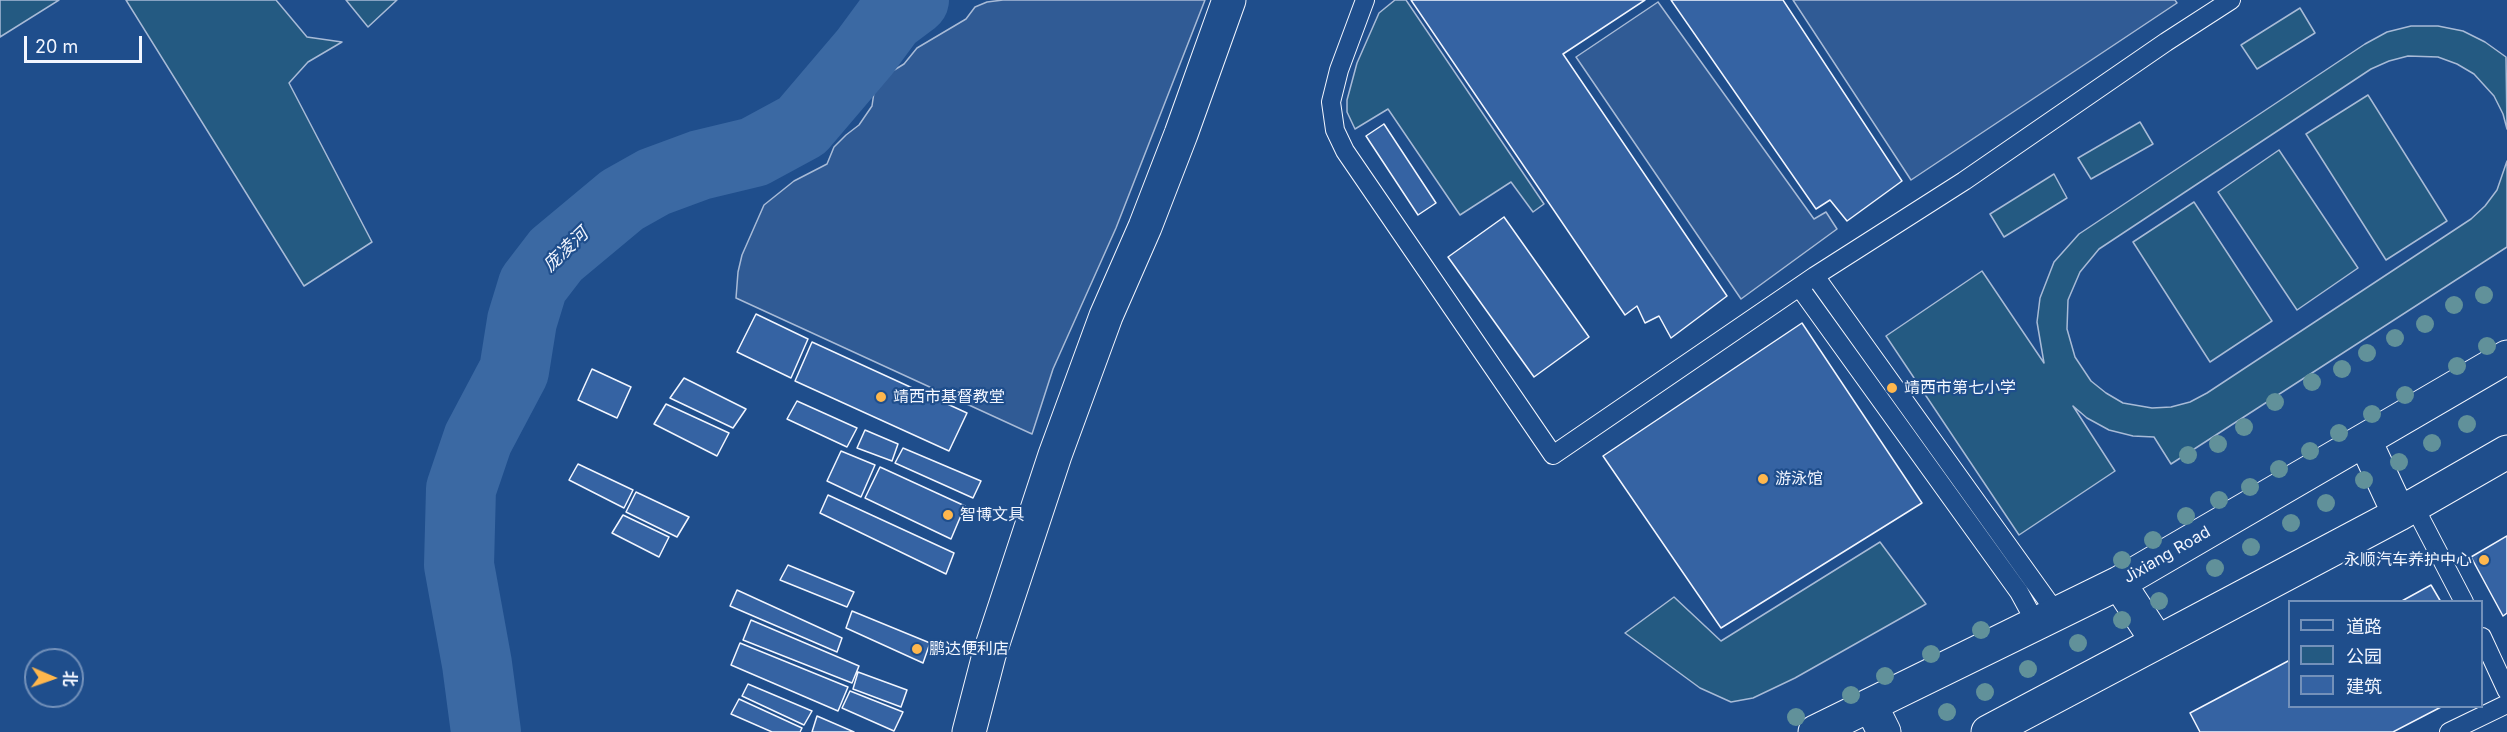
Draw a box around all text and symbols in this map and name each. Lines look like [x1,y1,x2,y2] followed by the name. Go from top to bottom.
[27,24,146,62] scale bar
[35,36,78,57] text: 20 m
[539,223,593,277] water label: 庞凌河
[1904,378,2016,398] place label: 靖西市第七小学
[1885,381,1899,395] marker: 靖西市第七小学
[893,387,1005,407] place label: 靖西市基督教堂
[874,390,888,404] marker: 靖西市基督教堂
[1775,469,1823,489] place label: 游泳馆
[1756,472,1770,486] marker: 游泳馆
[960,505,1024,525] place label: 智博文具
[941,508,955,522] marker: 智博文具
[2120,522,2214,588] street label: Jixiang Road
[2344,550,2472,570] place label: 永顺汽车养护中心
[2477,553,2491,567] marker: 永顺汽车养护中心
[2288,600,2483,708] legend
[2346,616,2382,637] text: 道路
[929,639,1009,659] place label: 鹏达便利店
[910,642,924,656] marker: 鹏达便利店
[2346,646,2382,667] text: 公园
[24,648,84,708] north arrow
[60,670,80,687] text: 北
[2346,676,2382,697] text: 建筑

